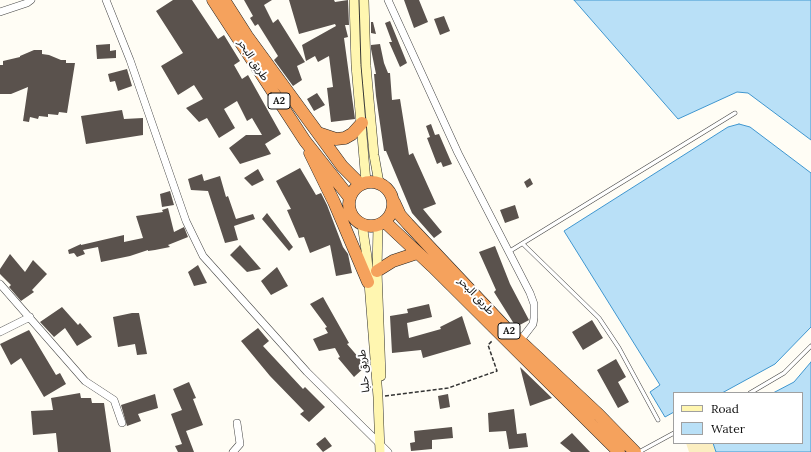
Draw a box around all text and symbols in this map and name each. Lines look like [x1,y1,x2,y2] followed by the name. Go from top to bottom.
[235,37,271,83] street label: طريق البحر
[268,93,290,109] road number: A2
[455,274,497,318] street label: طريق البحر
[498,323,520,339] road number: A2
[355,349,373,393] street label: طريق حلبا
[673,392,803,444] legend
[711,401,739,416] text: Road
[711,421,745,436] text: Water

